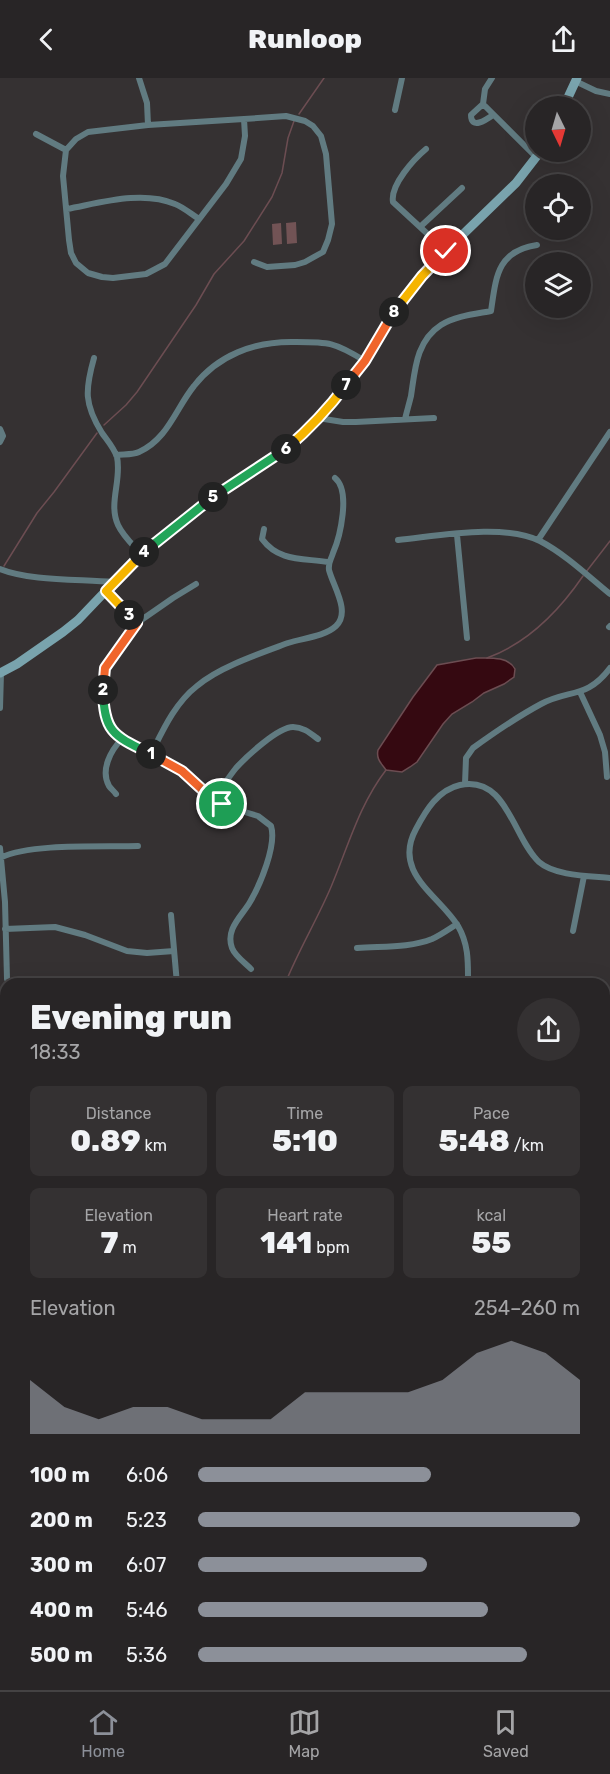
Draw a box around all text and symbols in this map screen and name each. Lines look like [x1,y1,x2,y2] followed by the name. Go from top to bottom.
[30,23,63,56] icon: back
[248,23,362,55] text: Runloop
[547,23,580,56] icon: share
[525,96,591,162] north arrow
[525,96,591,318] map controls
[525,174,591,240] button: locate
[420,225,471,276] pin
[429,234,462,267] icon: check
[525,252,591,318] button: layers
[379,297,409,327] pin: 8
[389,302,399,321] text: 8
[331,370,361,400] pin: 7
[341,375,351,394] text: 7
[271,434,301,464] pin: 6
[281,439,291,458] text: 6
[198,482,228,512] pin: 5
[208,487,218,506] text: 5
[129,537,159,567] pin: 4
[139,542,149,561] text: 4
[114,600,144,630] pin: 3
[124,605,134,624] text: 3
[88,675,118,705] pin: 2
[98,680,108,699] text: 2
[136,739,166,769] pin: 1
[147,744,155,763] text: 1
[196,778,247,829] pin
[205,787,238,820] icon: arrive
[30,998,232,1037] text: Evening run
[517,998,580,1061] button: share
[30,1040,80,1064] text: 18:33
[86,1104,151,1123] text: Distance
[287,1104,323,1123] text: Time
[473,1104,510,1123] text: Pace
[70,1123,141,1159] text: 0.89
[272,1123,338,1159] text: 5:10
[439,1123,510,1159] text: 5:48
[141,1136,167,1155] text: km
[510,1136,544,1155] text: /km
[84,1206,153,1225] text: Elevation
[267,1206,343,1225] text: Heart rate
[477,1206,506,1225] text: kcal
[101,1225,119,1261] text: 7
[260,1225,312,1261] text: 141
[471,1225,511,1261] text: 55
[119,1238,137,1257] text: m
[312,1238,350,1257] text: bpm
[30,1296,116,1320] text: Elevation
[474,1296,580,1320] text: 254–260 m
[30,1463,90,1487] text: 100 m
[126,1463,168,1487] text: 6:06
[30,1508,93,1532] text: 200 m
[126,1508,167,1532] text: 5:23
[30,1553,93,1577] text: 300 m
[126,1553,166,1577] text: 6:07
[30,1598,93,1622] text: 400 m
[126,1598,167,1622] text: 5:46
[30,1643,93,1667] text: 500 m
[126,1643,167,1667] text: 5:36
[81,1706,125,1761] tab: Home
[288,1706,321,1761] tab: Map
[483,1706,529,1761] tab: Saved

